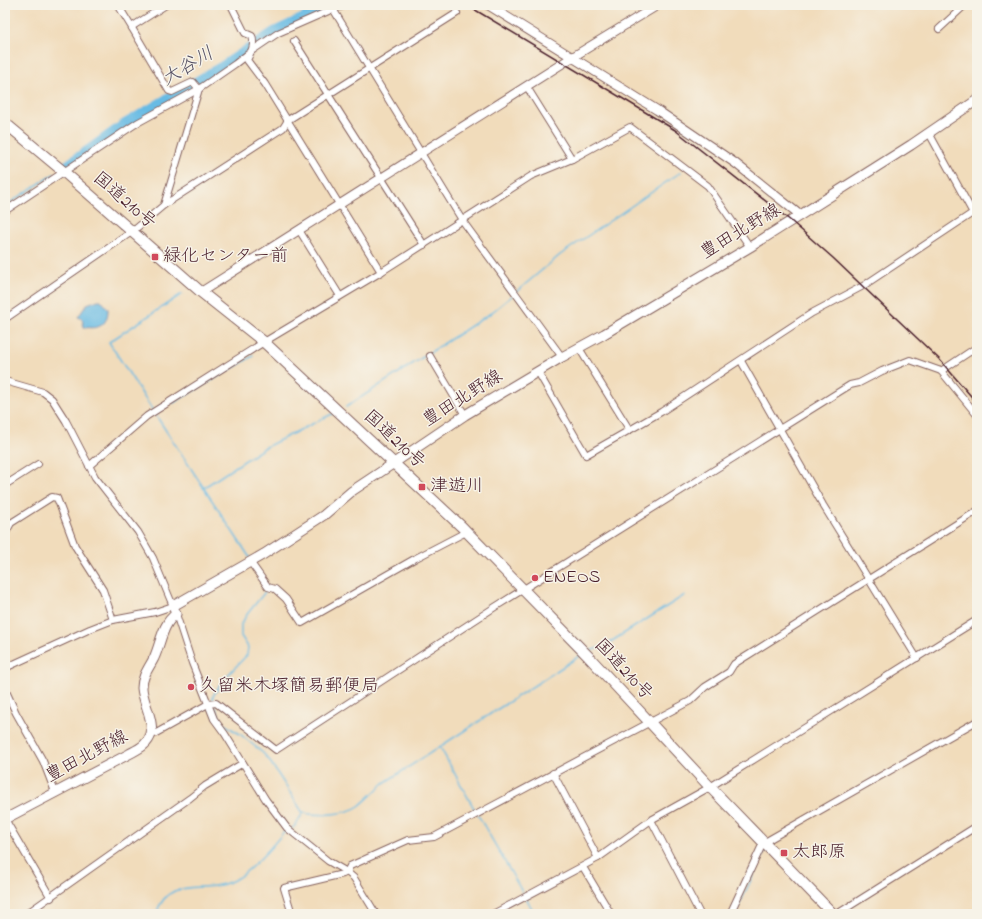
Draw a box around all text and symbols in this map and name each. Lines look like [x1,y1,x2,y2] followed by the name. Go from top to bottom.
[157,41,219,93] water label: 大谷川
[87,166,161,236] street label: 国道210号
[696,198,786,266] street label: 豊田北野線
[163,244,288,270] place label: 緑化センター前
[150,252,160,262] marker: 緑化センター前
[418,364,508,434] street label: 豊田北野線
[357,404,431,476] street label: 国道210号
[430,474,484,500] place label: 津遊川
[417,482,427,492] marker: 津遊川
[543,565,600,591] place label: ENEOS
[530,573,540,583] marker: ENEOS
[587,633,659,707] street label: 国道210号
[199,674,379,700] place label: 久留米木塚簡易郵便局
[186,682,196,692] marker: 久留米木塚簡易郵便局
[41,724,133,790] street label: 豊田北野線
[792,840,846,866] place label: 太郎原
[779,848,789,858] marker: 太郎原

